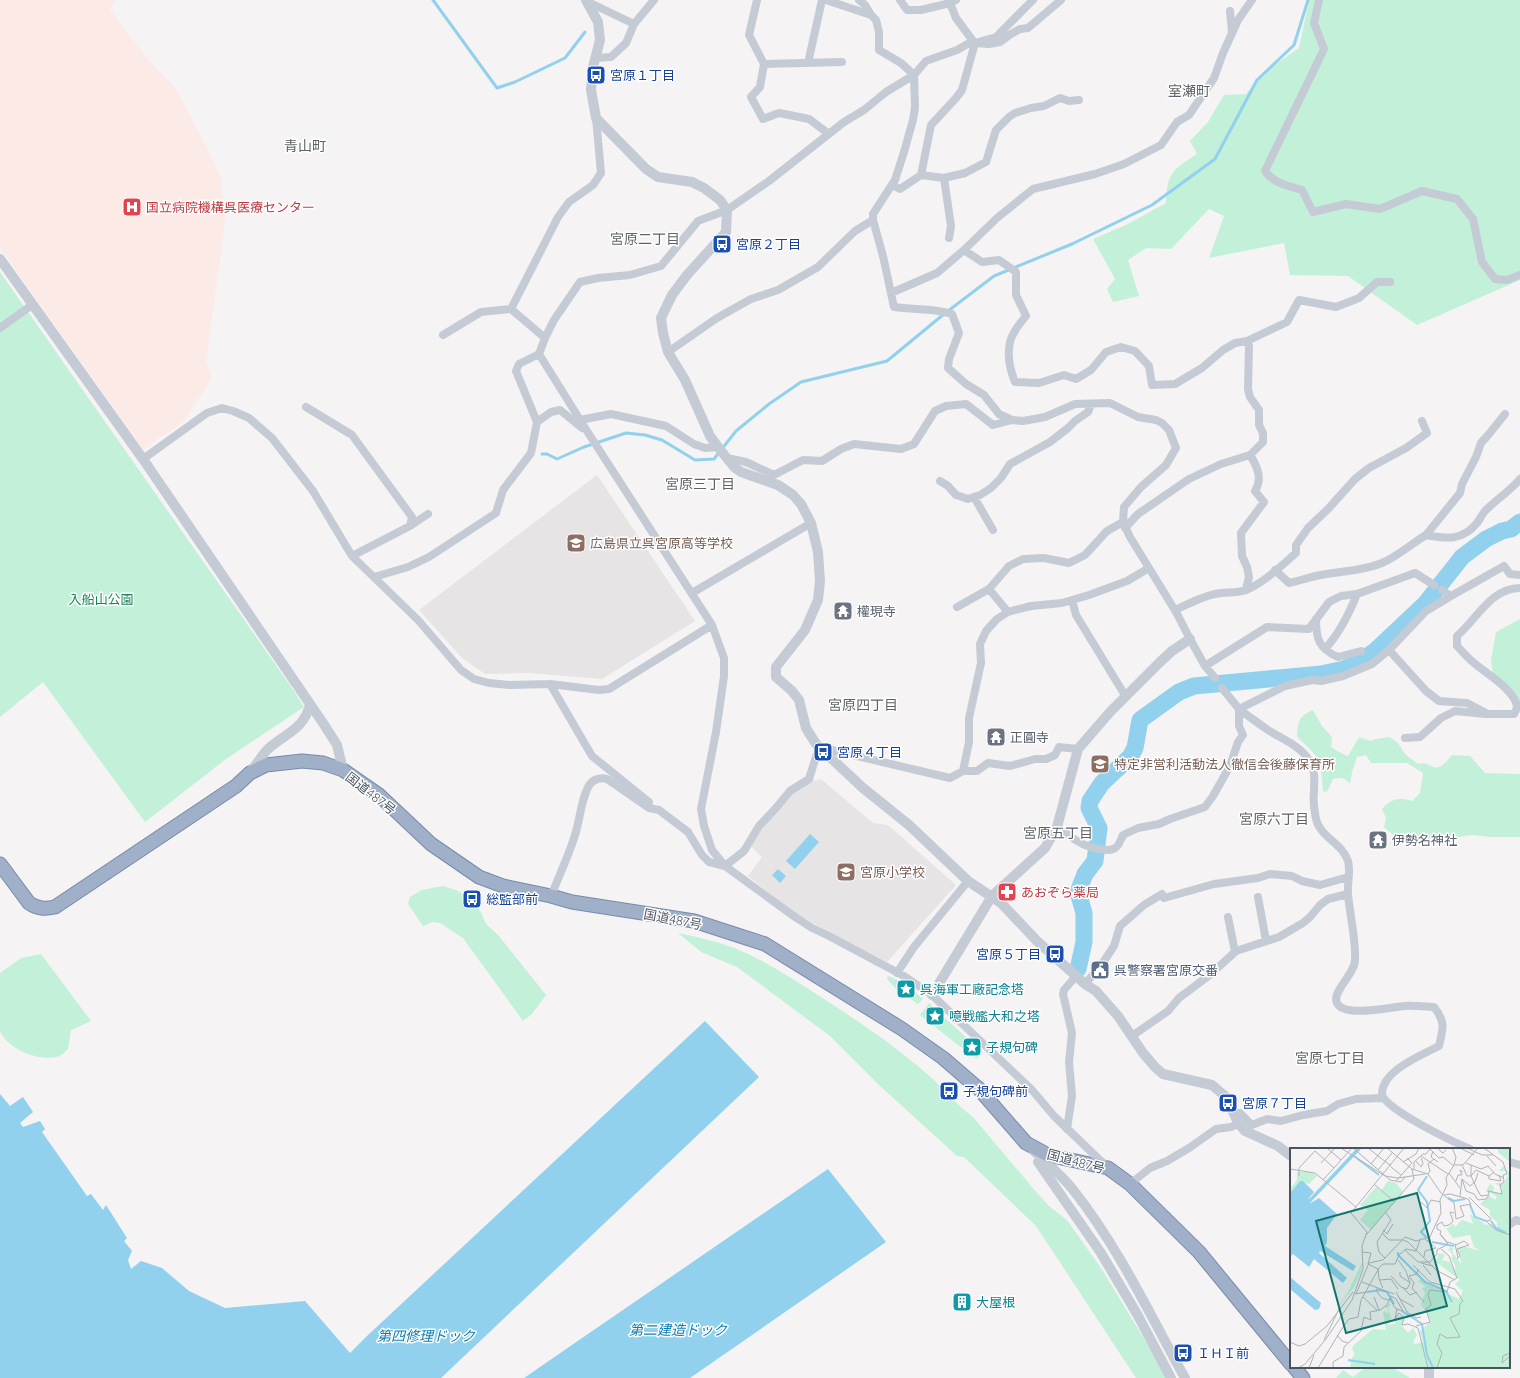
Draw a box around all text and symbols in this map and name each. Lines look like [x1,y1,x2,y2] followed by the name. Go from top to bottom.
[585,64,607,86] bus stop icon: 宮原１丁目
[610,67,675,83] place label: 宮原１丁目
[1168,82,1210,100] district label: 室瀬町
[284,137,326,155] district label: 青山町
[121,196,143,218] hospital icon: 国立病院機構呉医療センター
[146,199,315,215] place label: 国立病院機構呉医療センター
[610,230,680,248] district label: 宮原二丁目
[711,233,733,255] bus stop icon: 宮原２丁目
[736,236,801,252] place label: 宮原２丁目
[665,475,735,493] district label: 宮原三丁目
[565,532,587,554] school or university icon: 広島県立呉宮原高等学校
[590,535,733,551] place label: 広島県立呉宮原高等学校
[68,591,134,607] park label: 入船山公園
[832,600,854,622] temple icon: 權現寺
[857,603,896,619] place label: 權現寺
[828,696,898,714] district label: 宮原四丁目
[985,726,1007,748] temple icon: 正圓寺
[1010,729,1049,745] place label: 正圓寺
[812,741,834,763] bus stop icon: 宮原４丁目
[837,744,902,760] place label: 宮原４丁目
[1089,753,1111,775] school or university icon: 特定非営利活動法人徹信会後藤保育所
[1114,756,1335,772] place label: 特定非営利活動法人徹信会後藤保育所
[343,768,399,818] street label: 国道487号
[1239,810,1309,828] district label: 宮原六丁目
[1023,824,1093,842] district label: 宮原五丁目
[1367,829,1389,851] temple icon: 伊勢名神社
[1392,832,1457,848] place label: 伊勢名神社
[835,861,857,883] school or university icon: 宮原小学校
[860,864,925,880] place label: 宮原小学校
[996,881,1018,903] pharmacy icon: あおぞら薬局
[1021,884,1099,900] place label: あおぞら薬局
[461,888,483,910] bus stop icon: 総監部前
[486,891,538,907] place label: 総監部前
[642,906,704,932] street label: 国道487号
[1044,943,1066,965] bus stop icon: 宮原５丁目
[976,946,1041,962] place label: 宮原５丁目
[1089,959,1111,981] public building icon: 呉警察署宮原交番
[1114,962,1218,978] place label: 呉警察署宮原交番
[895,978,917,1000] place icon: 呉海軍工廠記念塔
[920,981,1024,997] place label: 呉海軍工廠記念塔
[924,1005,946,1027] place icon: 噫戦艦大和之塔
[949,1008,1040,1024] place label: 噫戦艦大和之塔
[961,1036,983,1058] place icon: 子規句碑
[986,1039,1038,1055] place label: 子規句碑
[1295,1049,1365,1067] district label: 宮原七丁目
[938,1080,960,1102] bus stop icon: 子規句碑前
[963,1083,1028,1099] place label: 子規句碑前
[1217,1092,1239,1114] bus stop icon: 宮原７丁目
[1242,1095,1307,1111] place label: 宮原７丁目
[1045,1146,1107,1176] street label: 国道487号
[1290,1148,1510,1368] inset map
[951,1291,973,1313] building icon: 大屋根
[976,1294,1015,1310] place label: 大屋根
[629,1321,728,1339] water label: 第二建造ドック
[377,1327,476,1345] water label: 第四修理ドック
[1172,1342,1194,1364] bus stop icon: ＩＨＩ前
[1197,1345,1249,1361] place label: ＩＨＩ前

